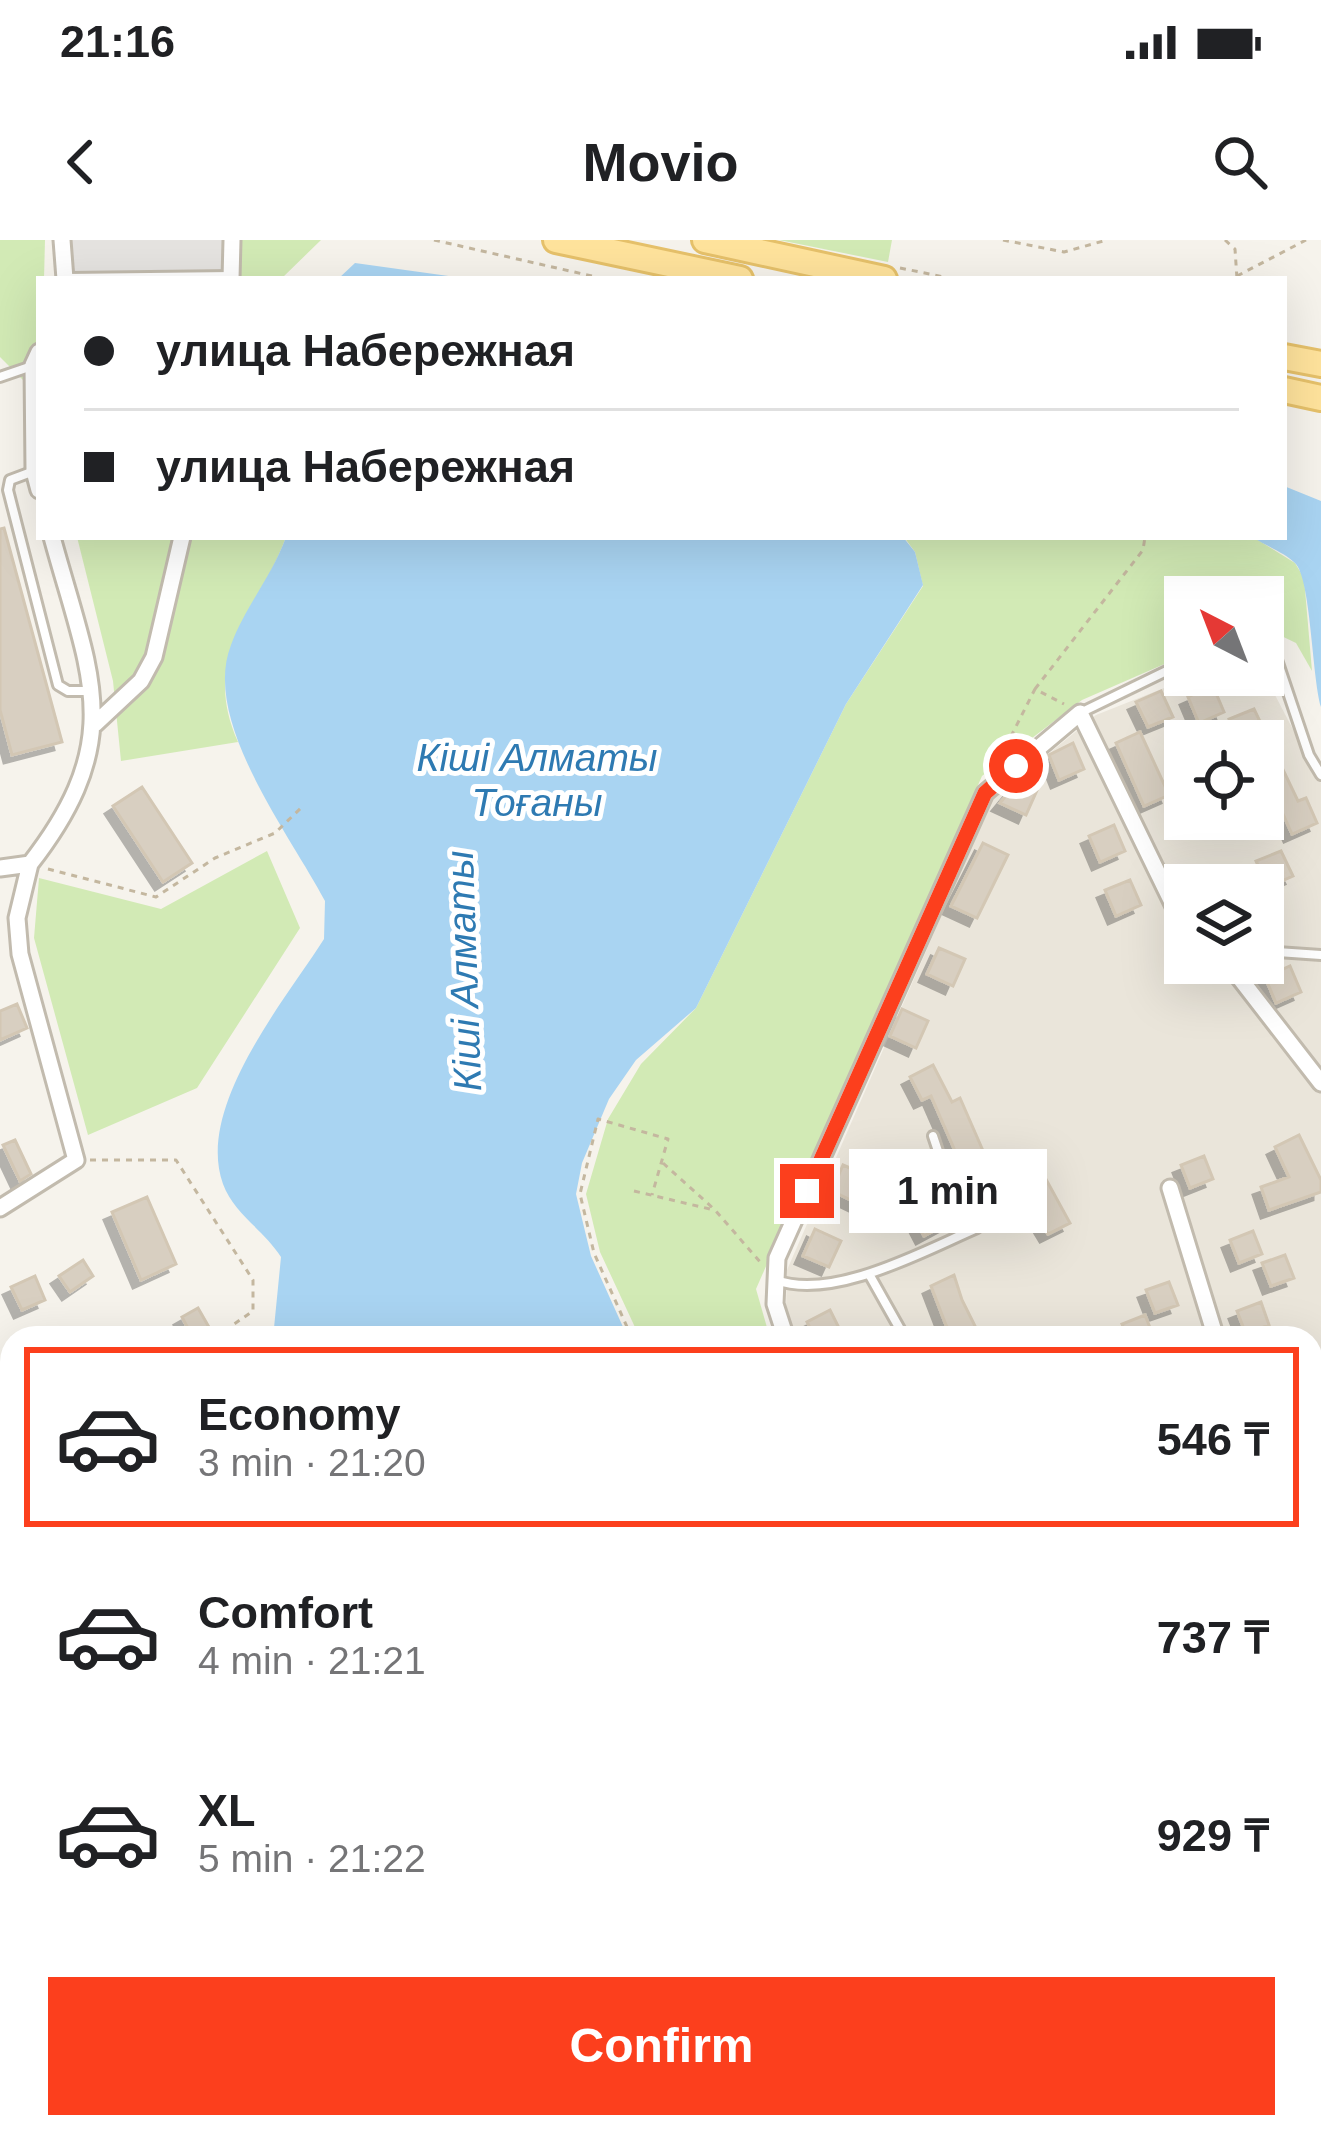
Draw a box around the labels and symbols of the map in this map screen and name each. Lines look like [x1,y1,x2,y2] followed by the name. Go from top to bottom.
[1164,576,1284,696] north arrow
[416,736,658,824] water label: Кіші Алматы Тоғаны
[989,739,1043,793] route start
[438,850,489,1092] water label: Кіші Алматы
[849,1149,1047,1233] callout: 1 min
[780,1164,834,1218] route end

